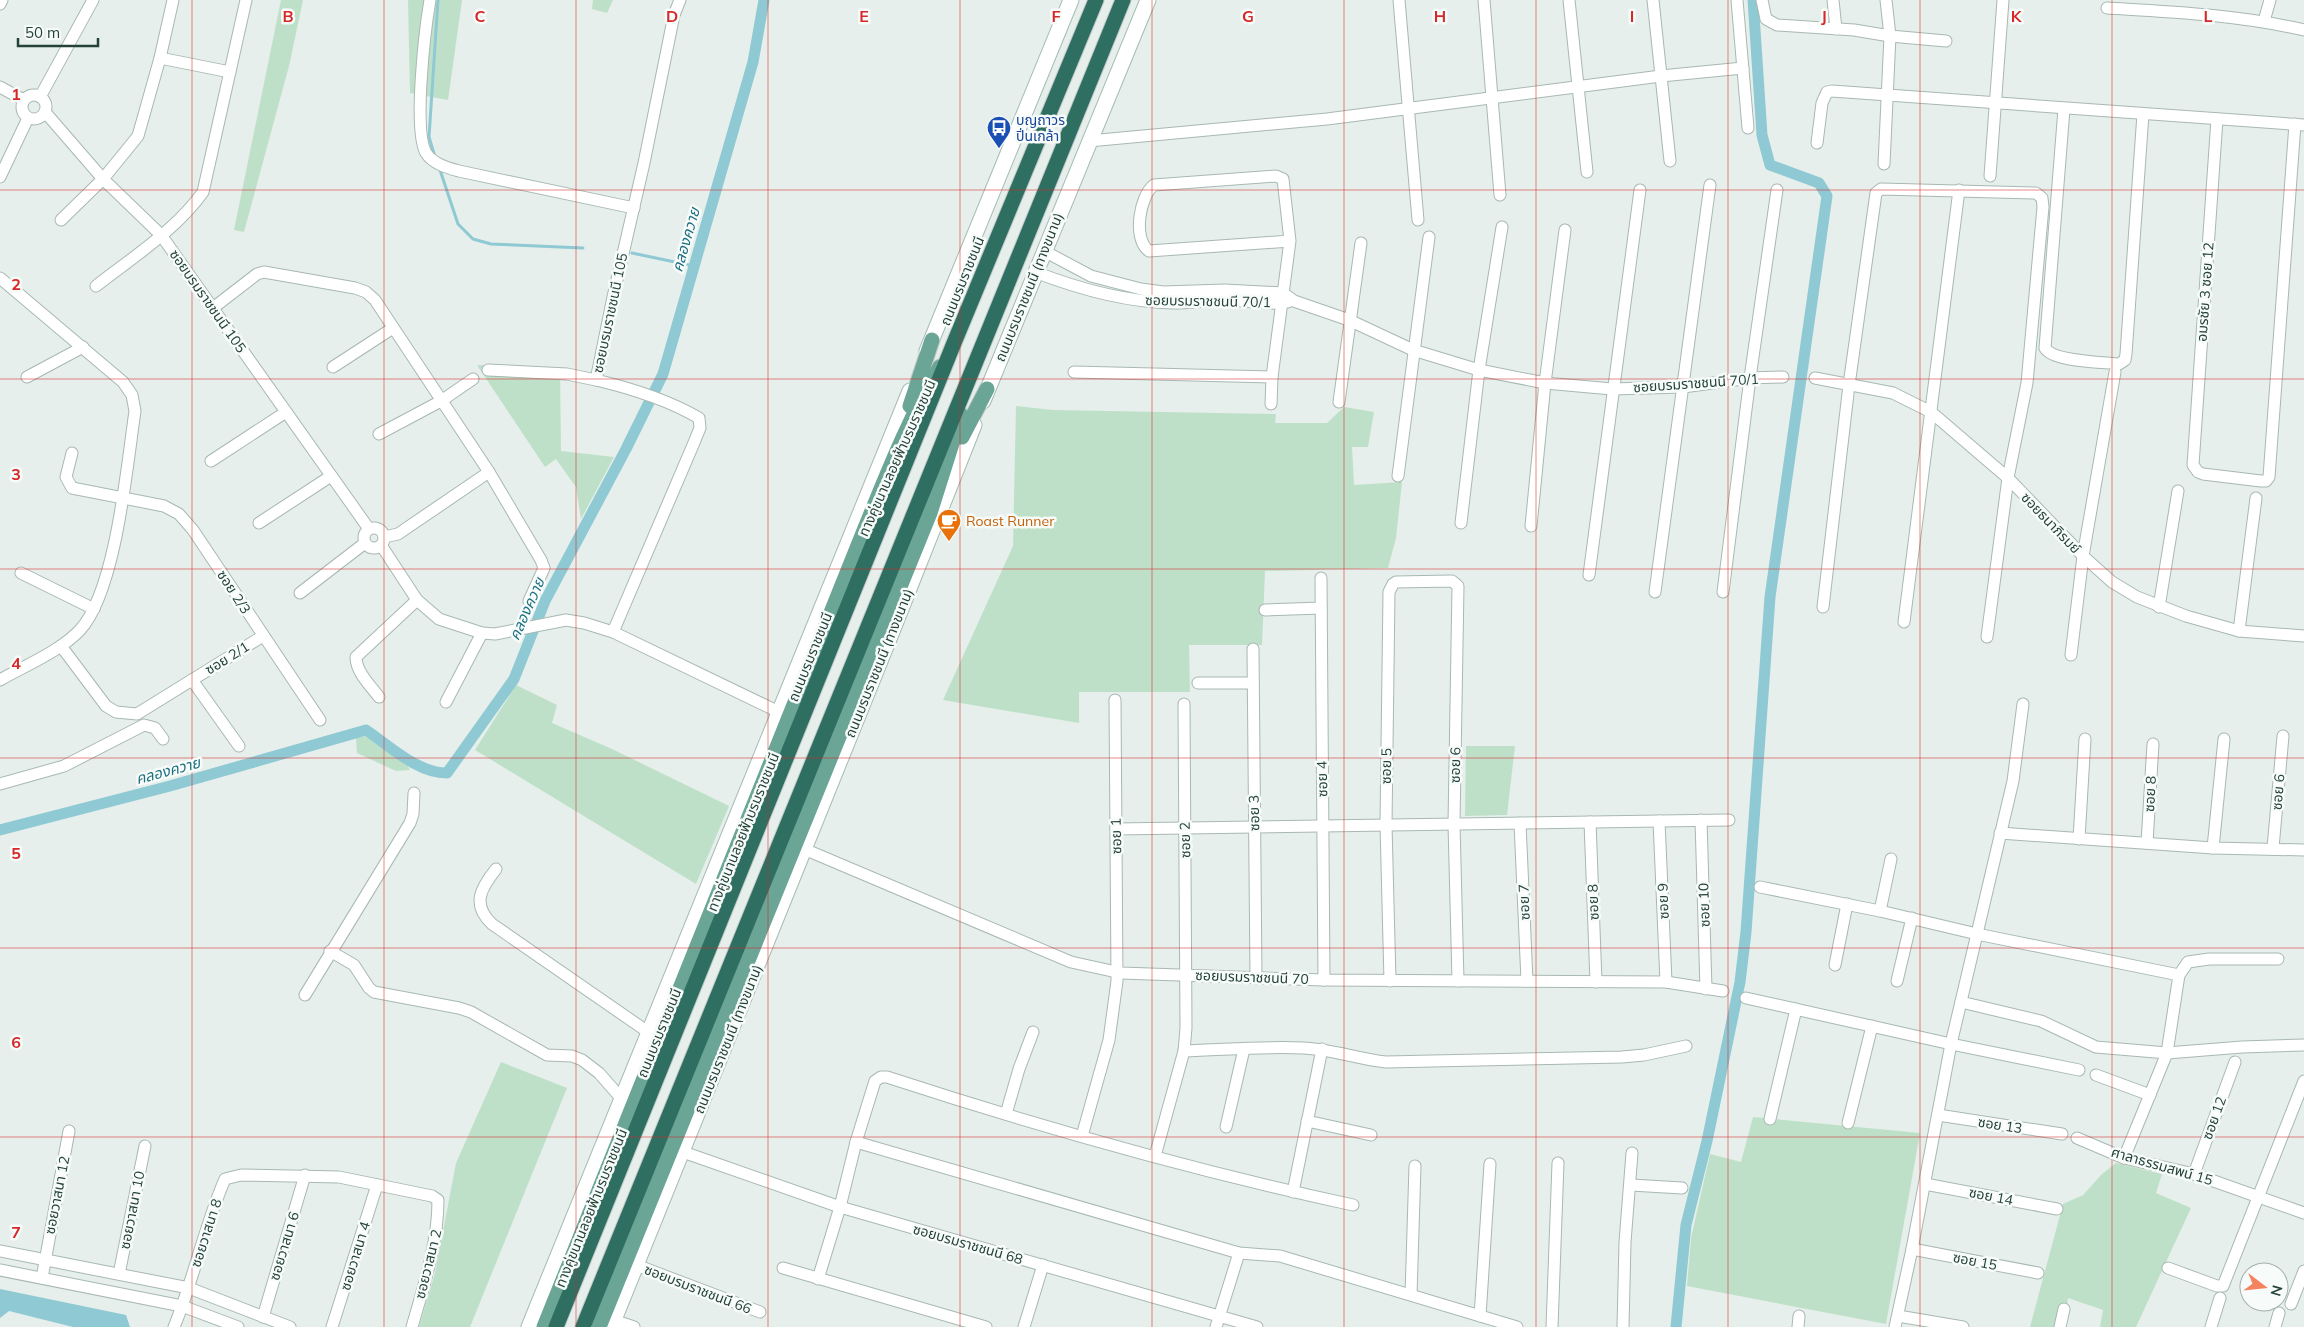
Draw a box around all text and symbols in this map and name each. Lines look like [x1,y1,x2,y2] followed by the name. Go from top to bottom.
[282,6,294,26] text: B
[475,6,486,26] text: C
[666,6,678,26] text: D
[859,6,869,26] text: E
[1051,6,1061,26] text: F
[1242,6,1254,26] text: G
[1434,6,1446,26] text: H
[1630,6,1634,26] text: I
[1821,6,1827,26] text: J
[2011,6,2023,26] text: K
[2204,6,2213,26] text: L
[18,15,98,47] scale bar
[25,23,60,42] text: 50 m
[11,84,21,104] text: 1
[1015,111,1065,145] place label: บุญถาวร ปิ่นเกล้า
[986,115,1012,149] bus stop icon: บุญถาวร ปิ่นเกล้า
[667,204,704,274] water label: คลองควาย
[991,210,1067,364] street label: ถนนบรมราชชนนี (ทางขนาน)
[936,234,988,328] street label: ถนนบรมราชชนนี
[2193,242,2217,342] street label: อมรชัย 3 ซอย 12
[166,246,250,356] street label: ซอยบรมราชชนนี 105
[589,251,631,375] street label: ซอยบรมราชชนนี 105
[11,274,21,294] text: 2
[1145,291,1271,311] street label: ซอยบรมราชชนนี 70/1
[1633,370,1759,396] street label: ซอยบรมราชชนนี 70/1
[854,377,940,539] street label: ทางคู่ขนานลอยฟ้าบรมราชชนนี
[11,464,21,484] text: 3
[2017,489,2085,557] street label: ซอยธนาภิรมย์
[936,508,962,542] cafe icon: Roast Runner
[966,512,1055,530] place label: Roast Runner
[213,567,255,617] street label: ซอย 2/3
[504,574,549,643] water label: คลองควาย
[841,586,917,740] street label: ถนนบรมราชชนนี (ทางขนาน)
[784,610,836,704] street label: ถนนบรมราชชนนี
[202,637,252,679] street label: ซอย 2/1
[11,653,21,673] text: 4
[1446,747,1464,783] street label: ซอย 6
[1377,748,1395,784] street label: ซอย 5
[703,750,783,914] street label: ทางคู่ขนานลอยฟ้าบรมราชชนนี
[134,753,203,788] water label: คลองควาย
[1313,760,1331,797] street label: ซอย 4
[2267,773,2289,811] street label: ซอย 6
[2140,775,2160,813] street label: ซอย 8
[1245,795,1263,831] street label: ซอย 3
[1107,818,1125,854] street label: ซอย 1
[1176,822,1194,858] street label: ซอย 2
[11,843,21,863] text: 5
[1694,882,1714,928] street label: ซอย 10
[1653,883,1673,919] street label: ซอย 9
[1514,884,1534,920] street label: ซอย 7
[1583,884,1603,920] street label: ซอย 8
[690,962,766,1116] street label: ถนนบรมราชชนนี (ทางขนาน)
[1195,966,1309,988] street label: ซอยบรมราชชนนี 70
[633,986,685,1080] street label: ถนนบรมราชชนนี
[11,1032,21,1052] text: 6
[2198,1094,2230,1142] street label: ซอย 12
[1977,1113,2023,1137] street label: ซอย 13
[551,1126,631,1290] street label: ทางคู่ขนานลอยฟ้าบรมราชชนนี
[2109,1143,2215,1189] street label: ศาลาธรรมสพน์ 15
[41,1154,73,1236] street label: ซอยวาสนา 12
[116,1169,148,1251] street label: ซอยวาสนา 10
[1967,1183,2015,1209] street label: ซอย 14
[186,1196,226,1270] street label: ซอยวาสนา 8
[265,1209,303,1283] street label: ซอยวาสนา 6
[336,1219,374,1293] street label: ซอยวาสนา 4
[911,1220,1025,1268] street label: ซอยบรมราชชนนี 68
[11,1222,21,1242] text: 7
[411,1227,445,1301] street label: ซอยวาสนา 2
[1951,1248,1999,1274] street label: ซอย 15
[642,1260,754,1318] street label: ซอยบรมราชชนนี 66
[2239,1262,2289,1312] north arrow
[2266,1283,2287,1298] text: N

